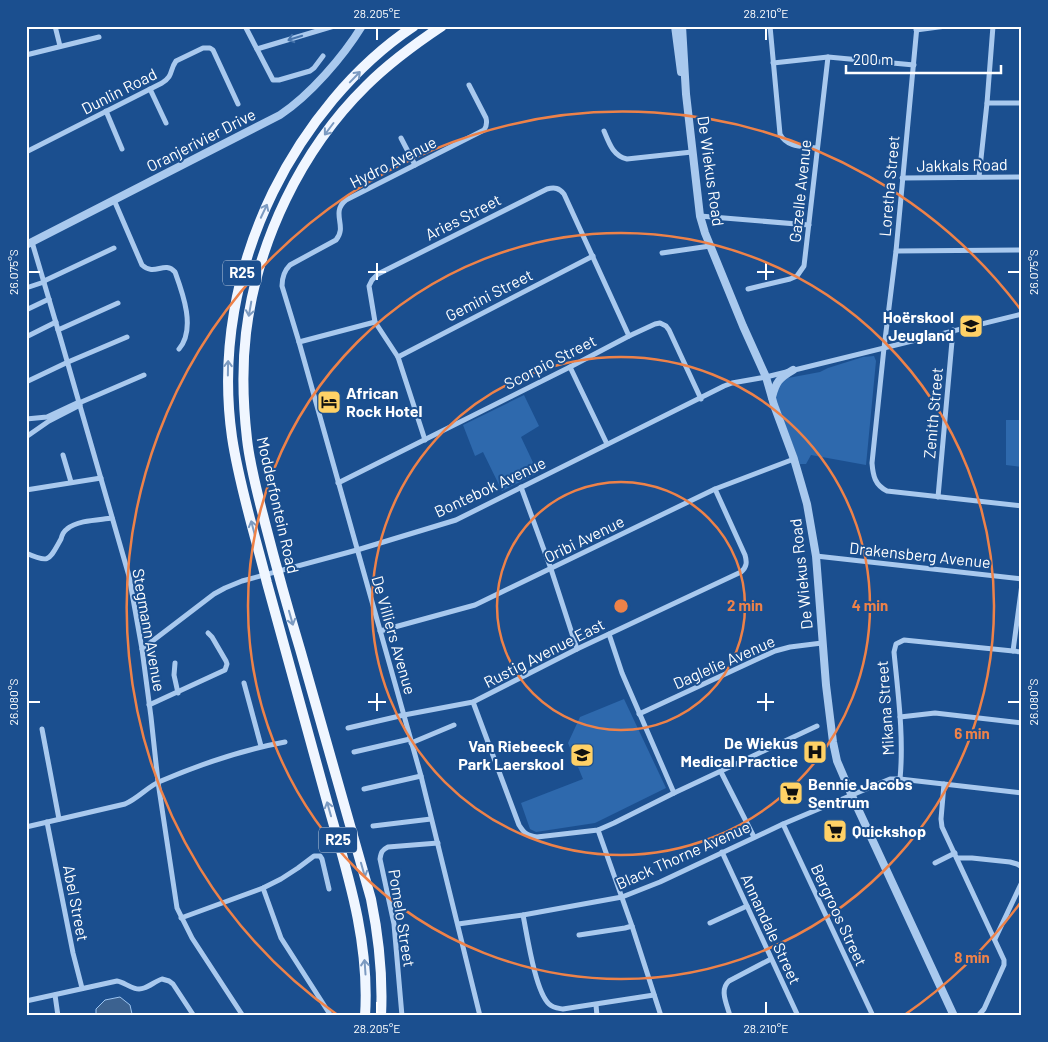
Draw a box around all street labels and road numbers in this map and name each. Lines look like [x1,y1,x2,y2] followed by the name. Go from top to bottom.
[78,64,160,118] street label: Dunlin Road
[143,104,258,175] street label: Oranjerivier Drive
[694,115,729,227] street label: De Wiekus Road
[346,132,439,192] street label: Hydro Avenue
[875,135,902,237] street label: Loretha Street
[785,139,814,243] street label: Gazelle Avenue
[916,154,1008,175] street label: Jakkals Road
[422,189,504,244] street label: Aries Street
[223,260,261,286] road number: R25
[442,264,536,325] street label: Gemini Street
[501,330,599,393] street label: Scorpio Street
[919,367,946,459] street label: Zenith Street
[253,435,303,575] street label: Modderfontein Road
[431,452,549,521] street label: Bontebok Avenue
[541,511,627,566] street label: Oribi Avenue
[785,518,816,630] street label: De Wiekus Road
[849,538,992,571] street label: Drakensberg Avenue
[129,567,170,693] street label: Stegmann Avenue
[368,573,421,696] street label: De Villiers Avenue
[480,614,607,691] street label: Rustig Avenue East
[670,631,777,692] street label: Daglelie Avenue
[872,660,897,756] street label: Mikana Street
[613,816,753,893] street label: Black Thorne Avenue
[319,828,357,852] road number: R25
[807,861,871,969] street label: Bergroos Street
[60,863,93,943] street label: Abel Street
[385,868,420,968] street label: Pomelo Street
[738,871,805,987] street label: Annandale Street

